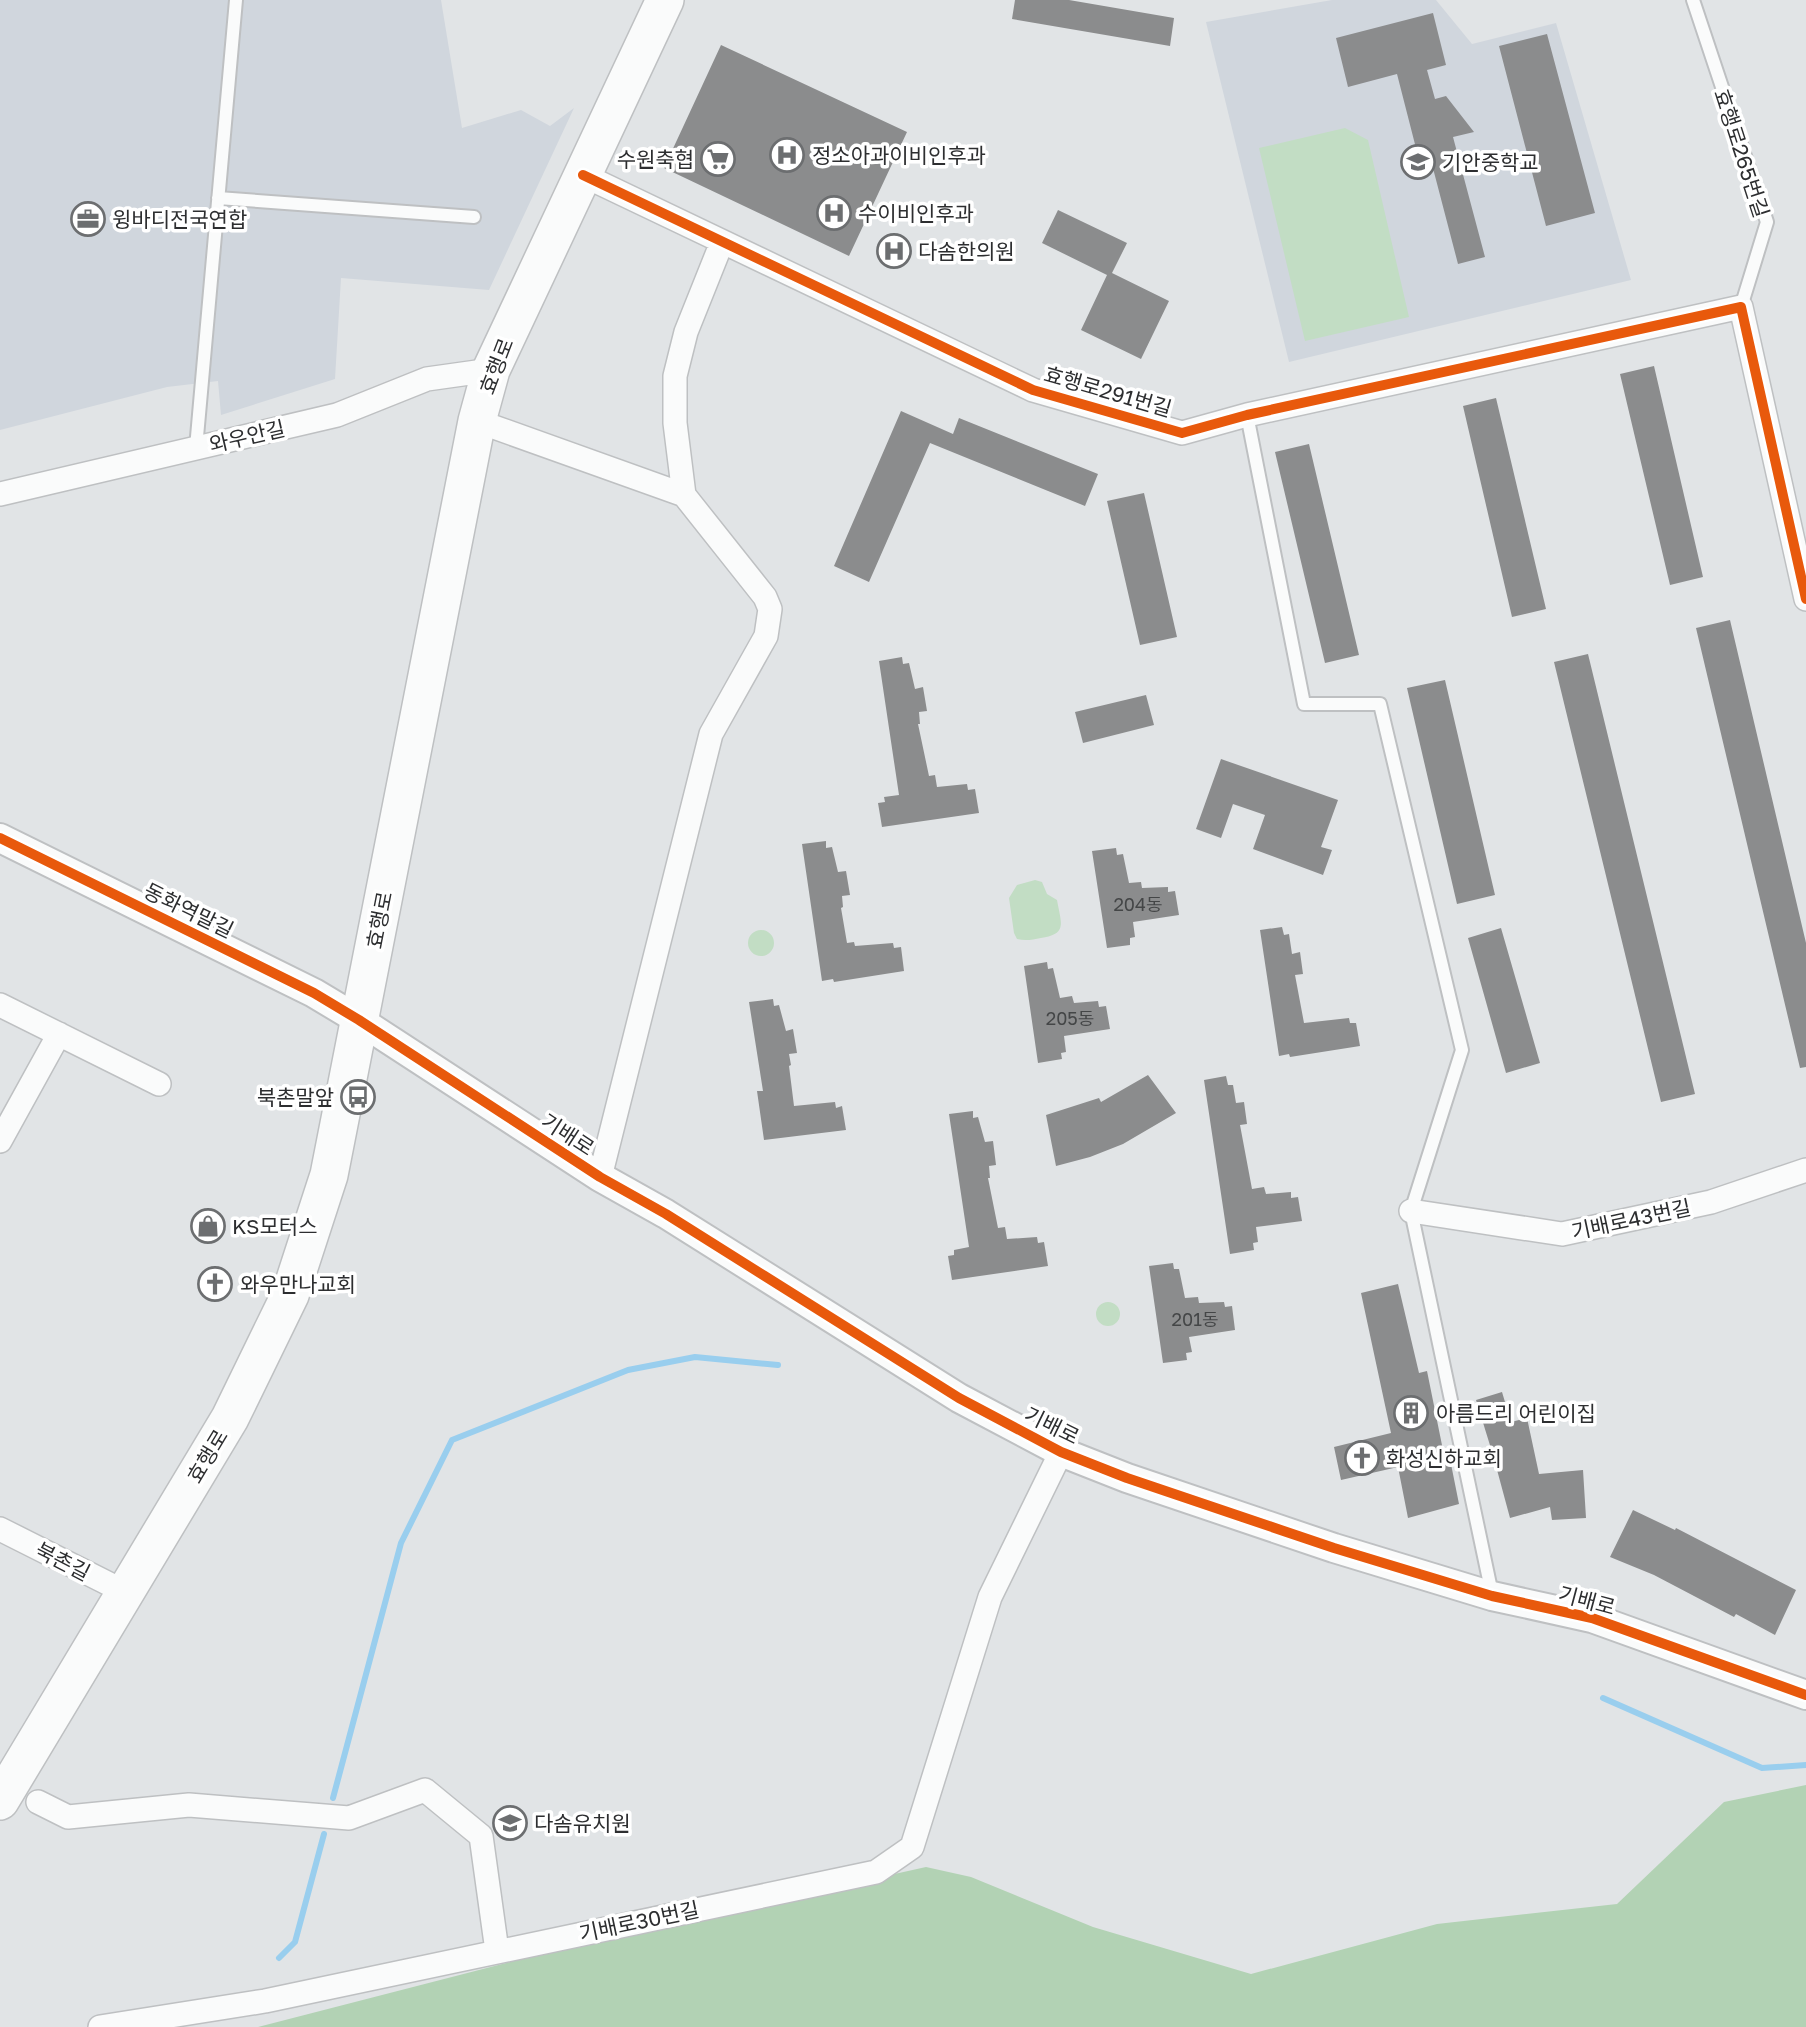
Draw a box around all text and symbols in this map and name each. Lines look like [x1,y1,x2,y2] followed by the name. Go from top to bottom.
[1709,85,1775,221] street label: 효행로265번길
[768,136,806,174] hospital icon: 정소아과이비인후과
[699,140,737,178] supermarket icon: 수원축협
[812,142,986,168] place label: 정소아과이비인후과
[1399,143,1437,181] school or university icon: 기안중학교
[617,146,694,172] place label: 수원축협
[1442,149,1539,175] place label: 기안중학교
[815,194,853,232] hospital icon: 수이비인후과
[69,200,107,238] office icon: 윙바디전국연합
[858,200,974,226] place label: 수이비인후과
[112,206,247,232] place label: 윙바디전국연합
[875,232,913,270] hospital icon: 다솜한의원
[918,238,1015,264] place label: 다솜한의원
[473,334,519,398] street label: 효행로
[1041,360,1175,422] street label: 효행로291번길
[206,415,288,457] street label: 와우안길
[140,877,238,943] street label: 동화역말길
[361,889,397,951] street label: 효행로
[1113,893,1163,915] house number: 204동
[1046,1007,1094,1029] house number: 205동
[339,1078,377,1116] bus stop icon: 북촌말앞
[257,1084,334,1110] place label: 북촌말앞
[537,1107,599,1161] street label: 기배로
[1569,1194,1693,1244] street label: 기배로43번길
[189,1207,227,1245] shop icon: KS모터스
[232,1213,317,1239] place label: KS모터스
[196,1265,234,1303] church icon: 와우만나교회
[240,1271,356,1297] place label: 와우만나교회
[1172,1308,1218,1330] house number: 201동
[1392,1394,1430,1432] building icon: 아름드리 어린이집
[1436,1400,1596,1426] place label: 아름드리 어린이집
[1020,1401,1084,1449] street label: 기배로
[181,1424,233,1488] street label: 효행로
[1343,1439,1381,1477] church icon: 화성신하교회
[1386,1445,1502,1471] place label: 화성신하교회
[31,1536,95,1586] street label: 북촌길
[1556,1580,1618,1620] street label: 기배로
[491,1804,529,1842] school or university icon: 다솜유치원
[534,1810,631,1836] place label: 다솜유치원
[577,1896,701,1946] street label: 기배로30번길

